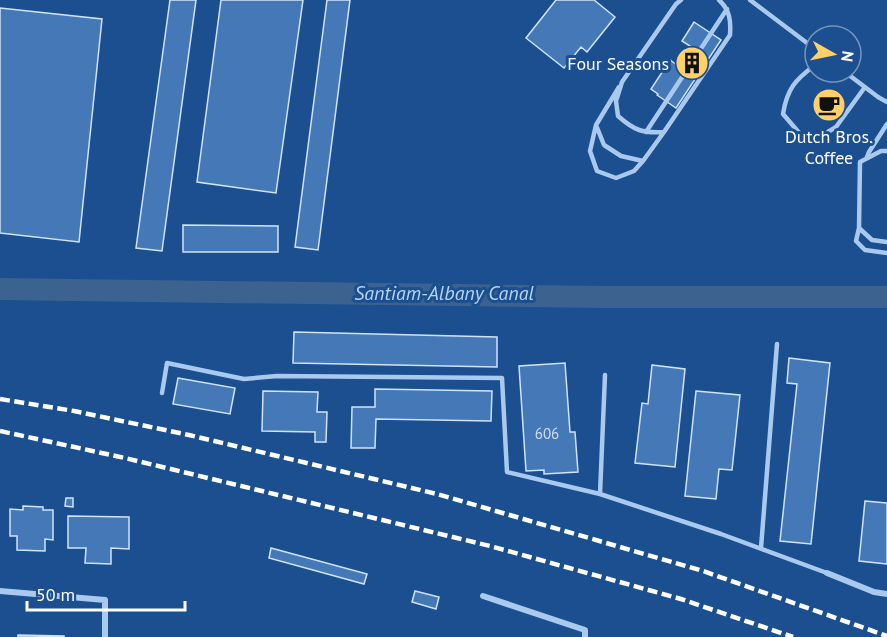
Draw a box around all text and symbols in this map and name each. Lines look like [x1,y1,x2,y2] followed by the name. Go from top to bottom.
[803,24,863,84] north arrow
[674,45,710,81] building icon: Four Seasons
[837,50,859,63] text: N
[567,52,669,75] place label: Four Seasons
[811,87,847,123] cafe icon: Dutch Bros. Coffee
[785,125,873,169] place label: Dutch Bros. Coffee
[354,280,534,306] water label: Santiam-Albany Canal
[535,424,559,443] house number: 606
[27,574,184,612] scale bar
[36,583,75,606] text: 50 m

